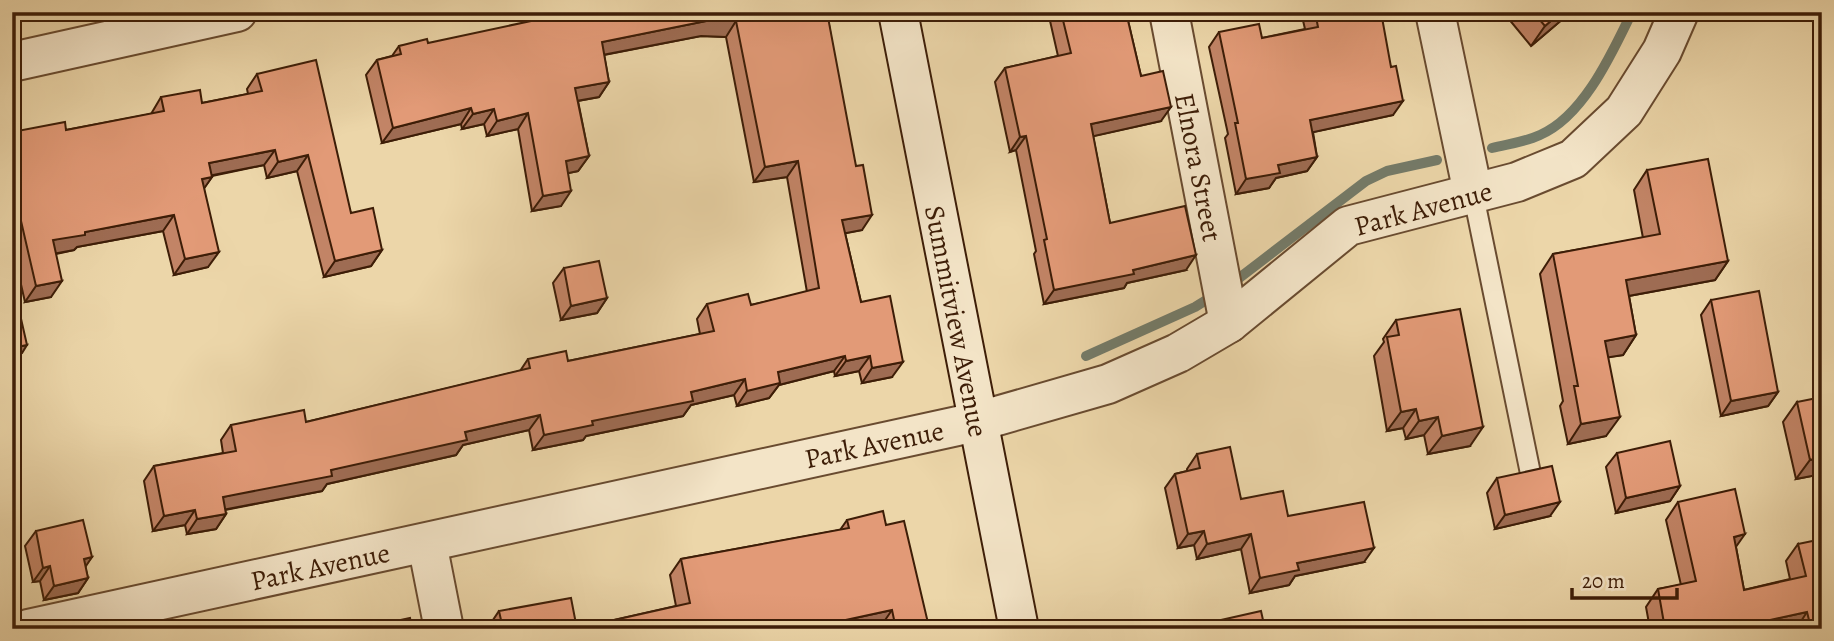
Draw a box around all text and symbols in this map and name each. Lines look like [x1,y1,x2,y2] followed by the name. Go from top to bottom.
[1165,90,1231,245] street label: Elnora Street
[1350,172,1497,246] street label: Park Avenue
[915,202,997,440] street label: Summitview Avenue
[801,412,947,478] street label: Park Avenue
[247,534,393,600] street label: Park Avenue
[1572,557,1676,601] scale bar
[1582,567,1625,595] text: 20 m

